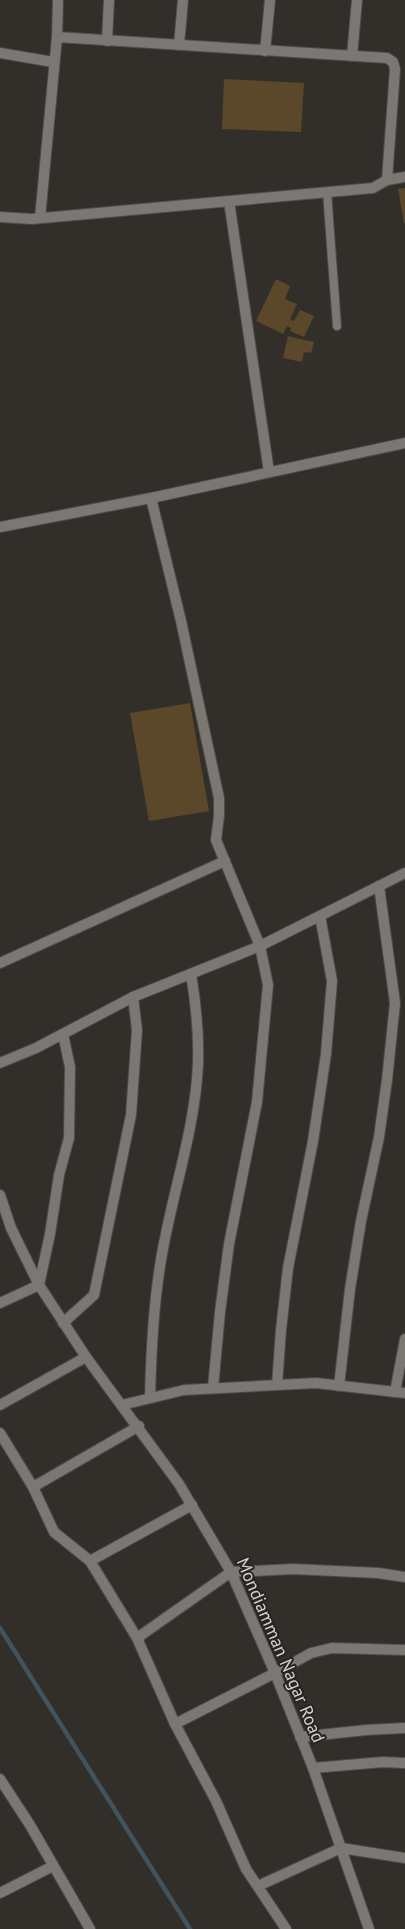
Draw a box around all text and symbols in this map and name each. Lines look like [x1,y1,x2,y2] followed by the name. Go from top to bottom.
[232,1554,330,1746] street label: Mondiamman Nagar Road

